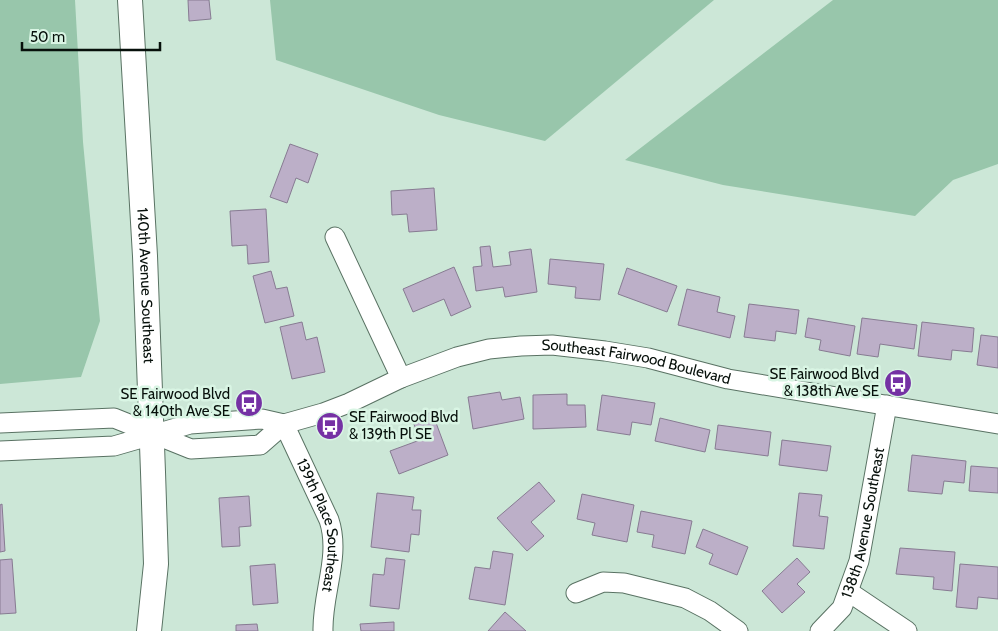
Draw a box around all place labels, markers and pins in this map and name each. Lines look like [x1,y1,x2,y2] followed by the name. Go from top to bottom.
[770,365,879,400] place label: SE Fairwood Blvd & 138th Ave SE
[883,368,913,398] bus stop icon: SE Fairwood Blvd & 138th Ave SE
[121,385,230,420] place label: SE Fairwood Blvd & 140th Ave SE
[234,388,264,418] bus stop icon: SE Fairwood Blvd & 140th Ave SE
[349,408,458,443] place label: SE Fairwood Blvd & 139th Pl SE
[315,411,345,441] bus stop icon: SE Fairwood Blvd & 139th Pl SE

